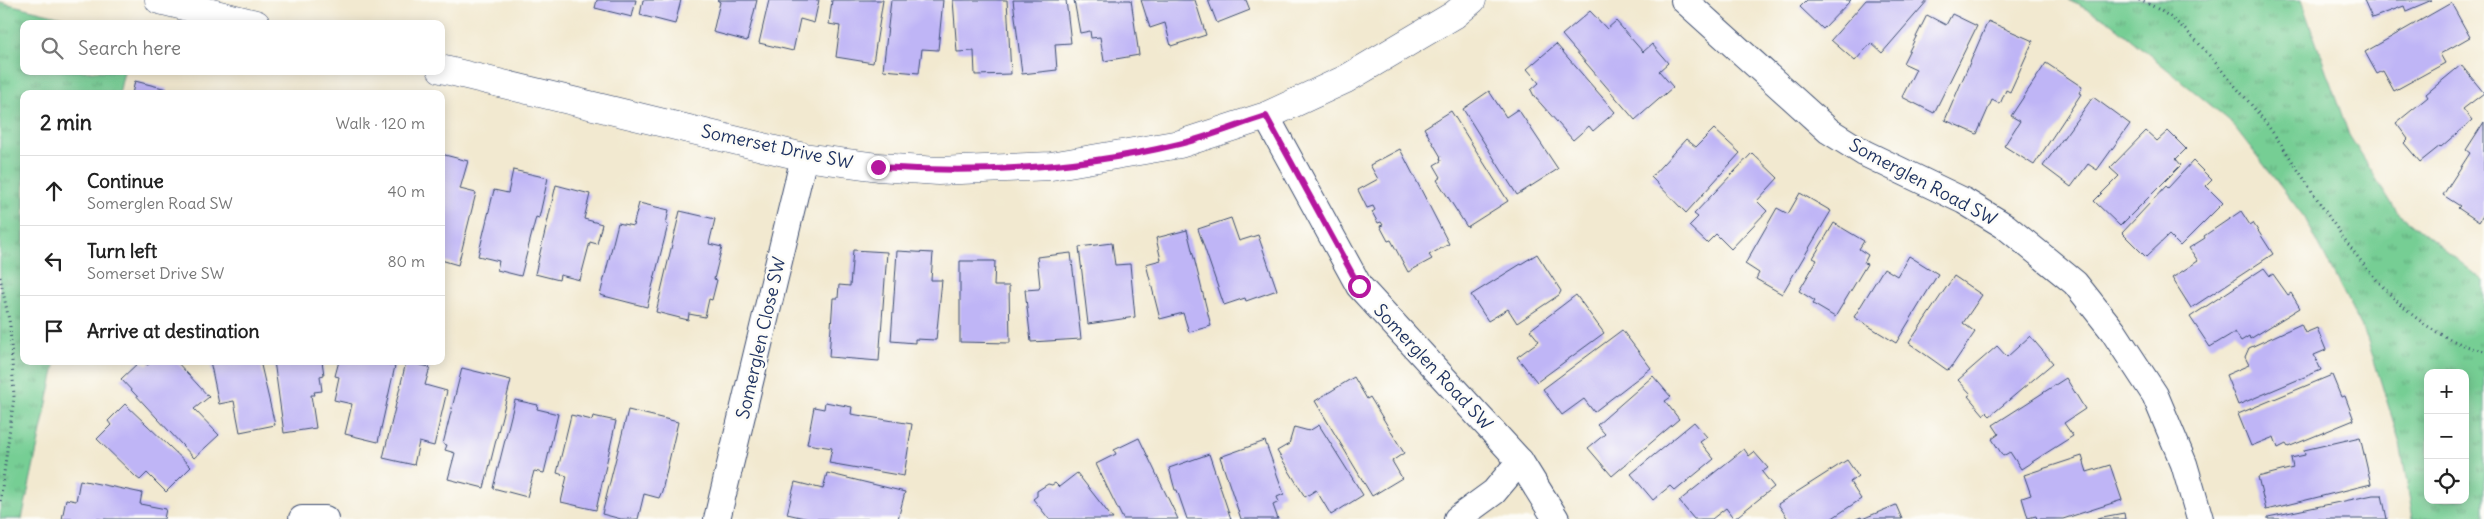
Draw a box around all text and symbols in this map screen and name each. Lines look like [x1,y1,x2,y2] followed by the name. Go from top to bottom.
[20,20,445,75] search box
[38,34,66,62] icon: search
[78,36,181,60] text: Search here
[40,109,92,136] text: 2 min
[335,113,425,133] text: Walk · 120 m
[699,119,855,174] street label: Somerset Drive SW
[1845,133,2001,230] street label: Somerglen Road SW
[867,156,890,179] route end
[87,169,164,193] text: Continue
[40,177,68,205] icon: ahead
[387,181,425,201] text: 40 m
[87,193,233,213] text: Somerglen Road SW
[87,239,157,263] text: Turn left
[40,247,68,275] icon: left
[387,251,425,271] text: 80 m
[731,255,790,421] street label: Somerglen Close SW
[87,263,224,283] text: Somerset Drive SW
[1348,275,1371,298] route start
[1369,299,1498,435] street label: Somerglen Road SW
[40,317,68,345] icon: arrive
[87,319,260,343] text: Arrive at destination
[2424,369,2469,504] map controls
[2424,369,2469,414] button: +
[2424,414,2469,459] button: −
[2424,459,2469,504] button: locate

